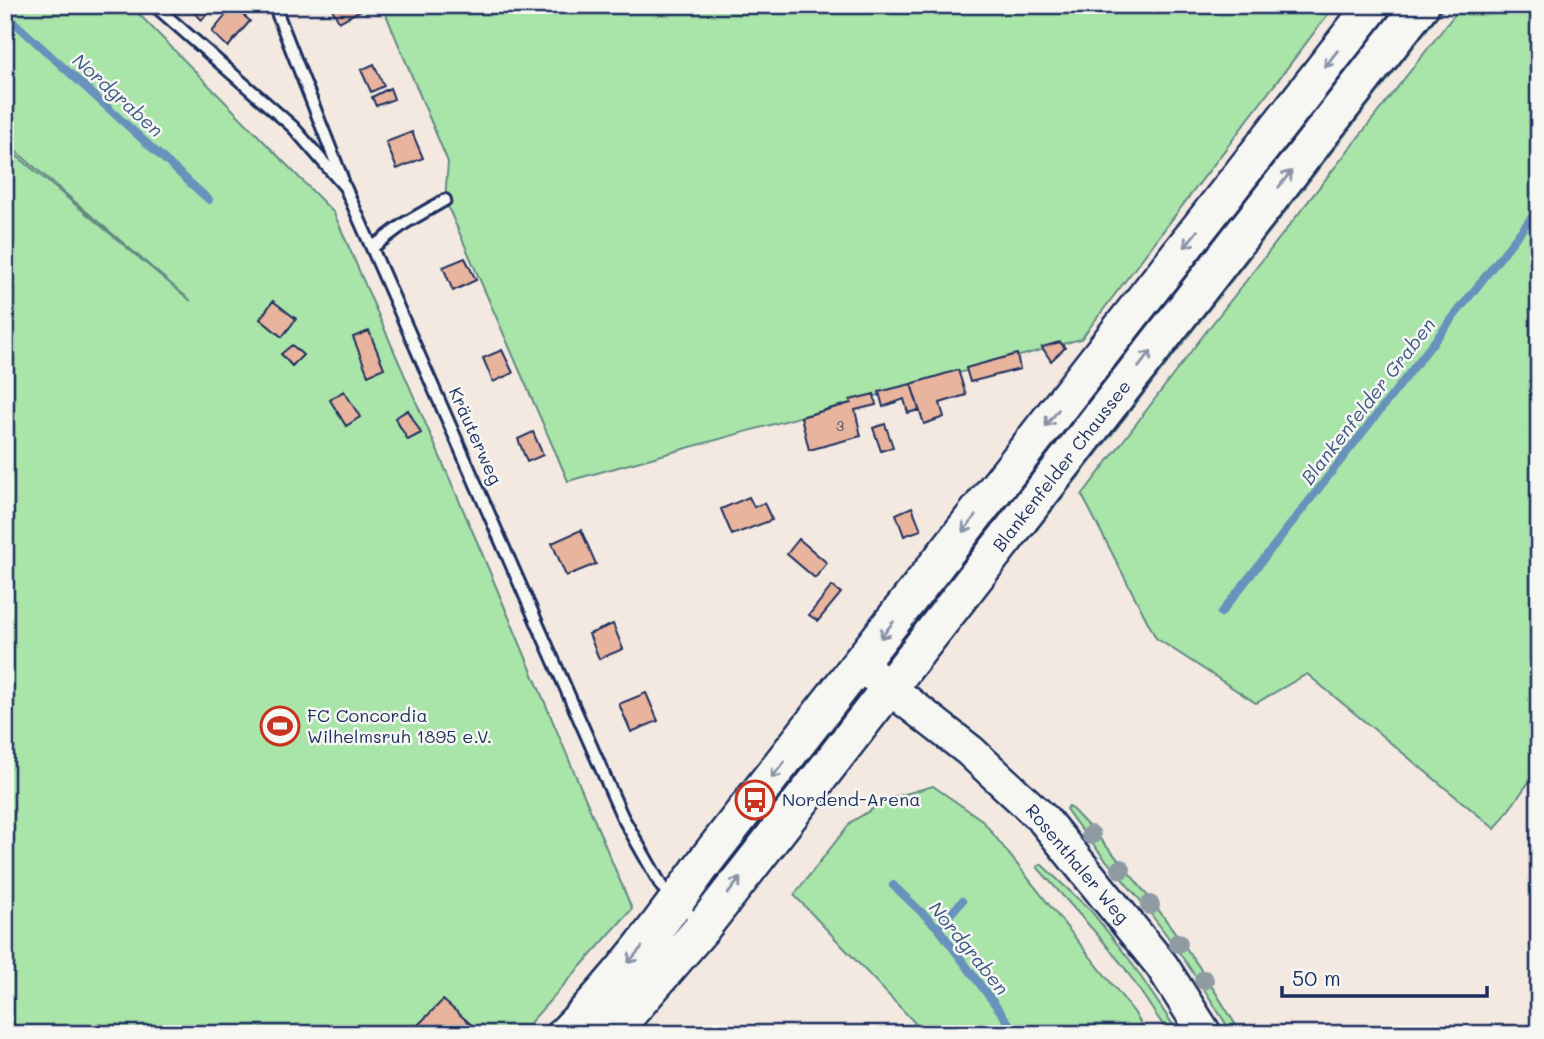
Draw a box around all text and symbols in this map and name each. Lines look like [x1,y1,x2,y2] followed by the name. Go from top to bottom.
[68,47,169,142] water label: Nordgraben
[1324,49,1339,68] one-way arrow
[1277,171,1293,189] one-way arrow
[1184,229,1199,247] one-way arrow
[1295,312,1440,489] water label: Blankenfelder Graben
[1138,350,1153,369] one-way arrow
[987,375,1136,556] street label: Blankenfelder Chaussee
[444,383,508,488] street label: Kräuterweg
[1044,408,1059,427] one-way arrow
[836,416,844,435] house number: 3
[961,515,977,533] one-way arrow
[879,621,894,639] one-way arrow
[307,703,492,748] place label: FC Concordia Wilhelmsruh 1895 e.V.
[259,705,301,747] sports icon: FC Concordia Wilhelmsruh 1895 e.V.
[770,761,785,779] one-way arrow
[734,779,776,821] bus stop icon: Nordend-Arena
[782,787,920,811] place label: Nordend-Arena
[1021,798,1135,928] street label: Rosenthaler Weg
[726,877,741,896] one-way arrow
[924,896,1015,1000] water label: Nordgraben
[627,945,643,963] one-way arrow
[1282,955,1486,999] scale bar
[1292,964,1341,991] text: 50 m

